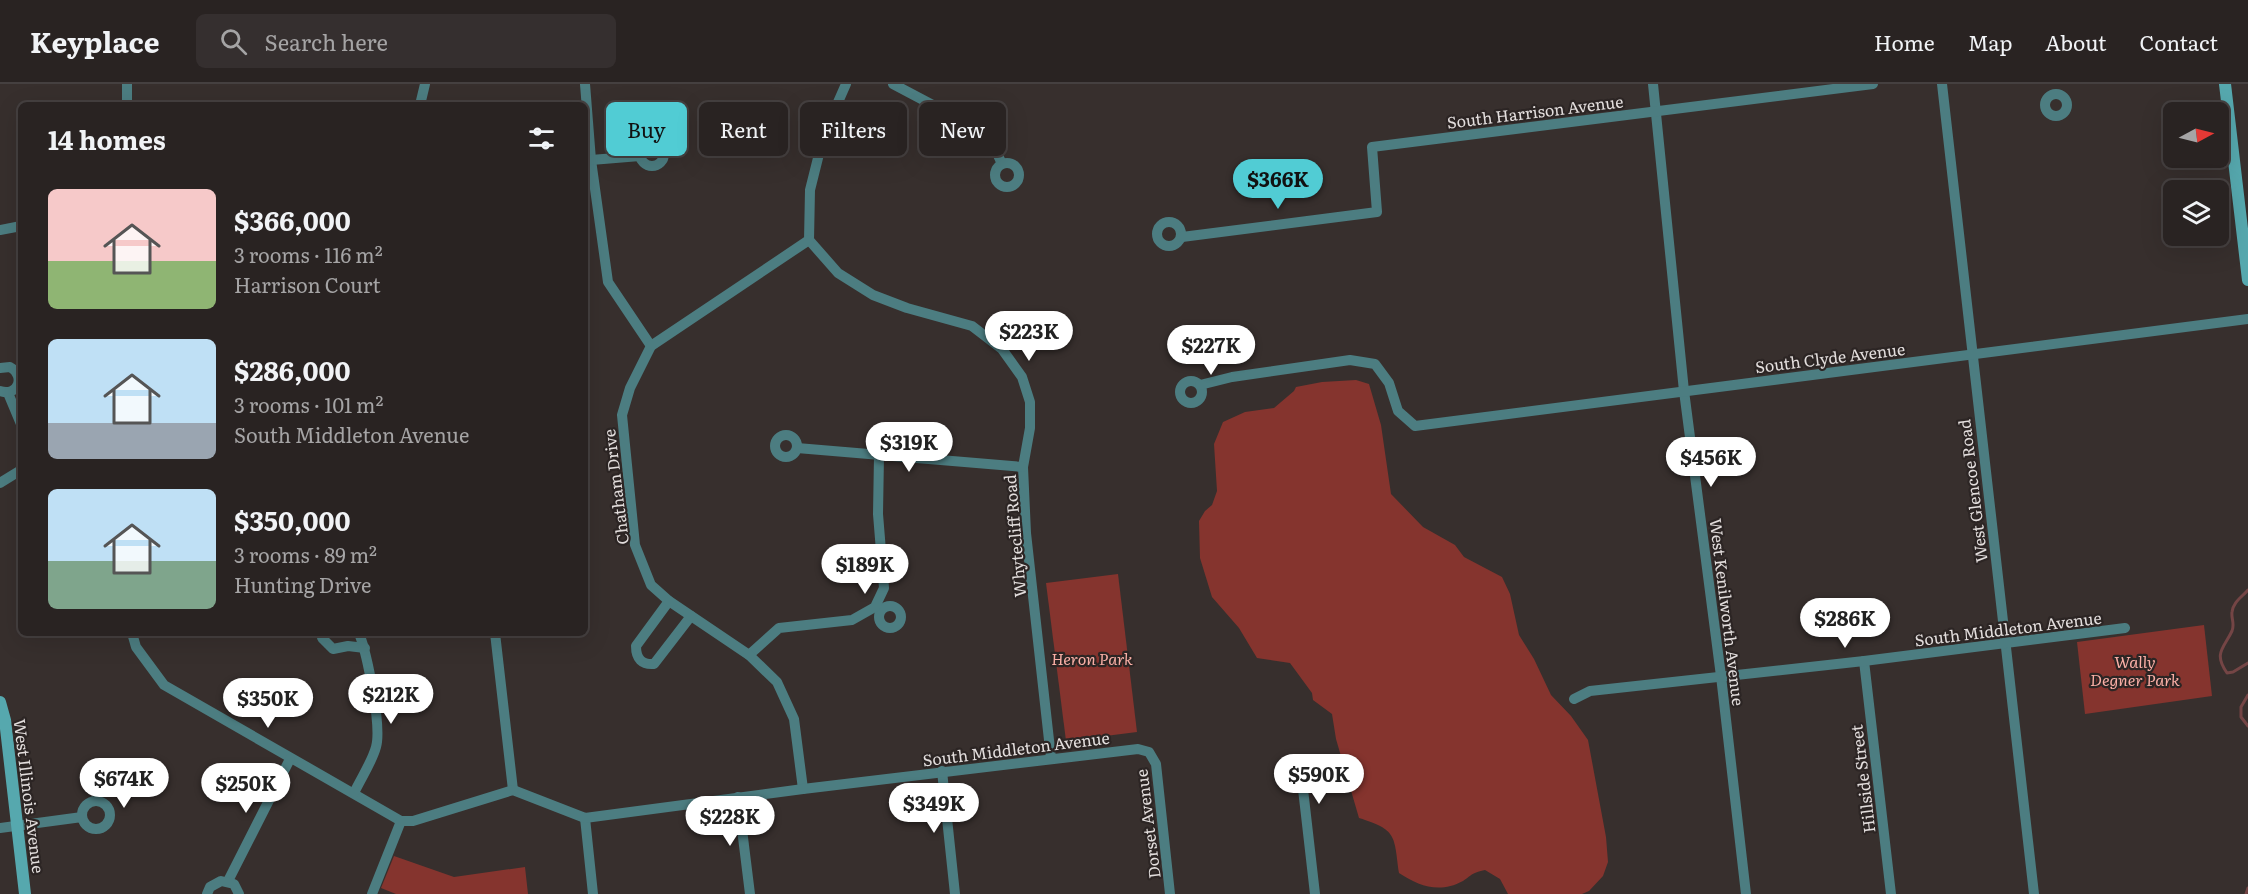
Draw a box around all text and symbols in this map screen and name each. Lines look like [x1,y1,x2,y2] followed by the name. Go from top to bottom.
[196,14,616,68] search box
[30,20,160,62] text: Keyplace
[217,25,250,58] icon: search
[265,25,388,58] text: Search here
[1874,26,1935,57] text: Home
[1968,26,2012,57] text: Map
[2045,26,2107,57] text: About
[2140,26,2218,57] text: Contact
[1445,88,1625,134] street label: South Harrison Avenue
[606,102,687,156] chip: Buy
[699,102,788,156] chip: Rent
[800,102,907,156] chip: Filters
[919,102,1006,156] chip: New
[2163,102,2229,168] north arrow
[2163,102,2229,246] map controls
[48,119,166,158] text: 14 homes
[525,122,558,155] icon: filters
[1236,159,1320,210] pin: $366K
[1247,163,1309,193] text: $366K
[2163,180,2229,246] button: layers
[234,200,351,239] text: $366,000
[96,213,168,285] icon: home
[234,239,383,269] text: 3 rooms · 116 m²
[234,269,381,299] text: Harrison Court
[987,311,1071,362] pin: $223K
[999,315,1059,345] text: $223K
[1169,325,1253,376] pin: $227K
[1181,329,1241,359] text: $227K
[1754,336,1906,378] street label: South Clyde Avenue
[234,350,350,389] text: $286,000
[96,363,168,435] icon: home
[234,389,383,419] text: 3 rooms · 101 m²
[1951,418,1993,564] street label: West Glencoe Road
[234,419,469,449] text: South Middleton Avenue
[867,422,951,473] pin: $319K
[880,426,938,456] text: $319K
[596,428,634,546] street label: Chatham Drive
[1669,437,1753,488] pin: $456K
[1680,441,1742,471] text: $456K
[997,473,1031,598] street label: Whytecliff Road
[234,500,351,539] text: $350,000
[96,513,168,585] icon: home
[1705,517,1751,707] street label: West Kenilworth Avenue
[234,539,377,569] text: 3 rooms · 89 m²
[823,544,907,595] pin: $189K
[835,548,895,578] text: $189K
[234,569,371,599] text: Hunting Drive
[1803,598,1887,649] pin: $286K
[1814,602,1876,632] text: $286K
[1913,605,2103,651] street label: South Middleton Avenue
[1051,646,1133,670] park label: Heron Park
[2090,649,2180,691] park label: Wally Degner Park
[349,674,433,725] pin: $212K
[226,678,310,729] pin: $350K
[362,678,420,708] text: $212K
[237,682,299,712] text: $350K
[9,717,51,875] street label: West Illinois Avenue
[1843,723,1881,835] street label: Hillside Street
[921,725,1111,771] street label: South Middleton Avenue
[1277,754,1361,805] pin: $590K
[82,758,166,809] pin: $674K
[1288,758,1350,788] text: $590K
[94,762,154,792] text: $674K
[204,763,288,814] pin: $250K
[215,767,277,797] text: $250K
[1128,768,1166,880] street label: Dorset Avenue
[892,783,976,834] pin: $349K
[903,787,965,817] text: $349K
[688,796,772,847] pin: $228K
[700,800,760,830] text: $228K

